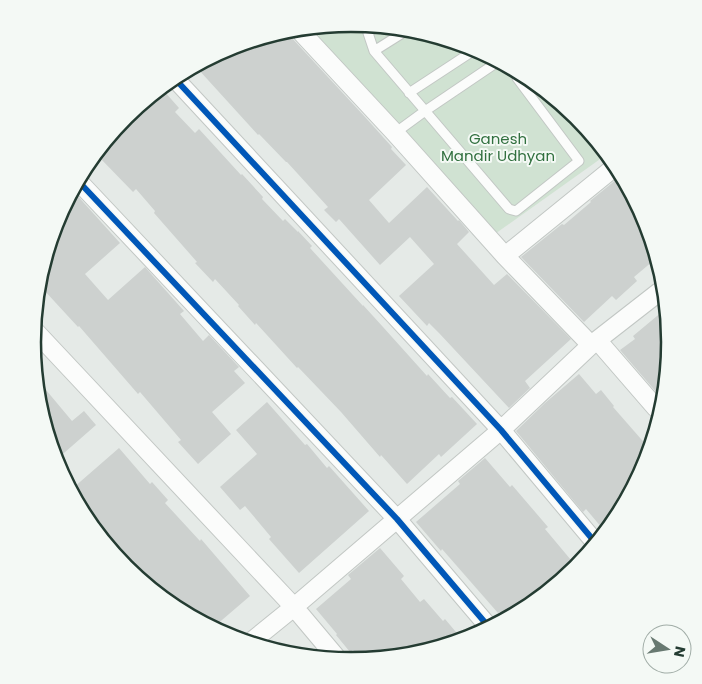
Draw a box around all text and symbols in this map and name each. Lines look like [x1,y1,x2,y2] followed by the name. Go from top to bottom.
[441,128,555,166] park label: Ganesh Mandir Udhyan
[642,624,692,674] north arrow
[669,644,691,659] text: N

